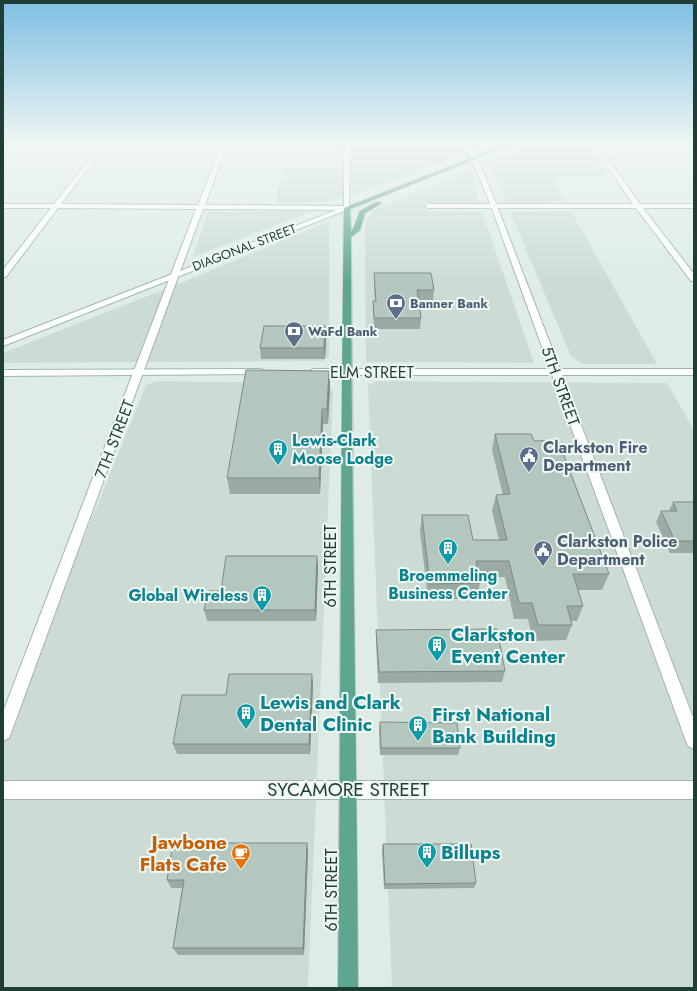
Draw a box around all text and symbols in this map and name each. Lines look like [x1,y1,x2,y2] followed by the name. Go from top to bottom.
[190,219,299,276] street label: DIAGONAL STREET
[385,292,407,320] bank icon: Banner Bank
[410,294,488,313] place label: Banner Bank
[283,320,305,348] bank icon: WaFd Bank
[308,322,378,341] place label: WaFd Bank
[536,343,586,430] street label: 5TH STREET
[330,361,415,384] street label: ELM STREET
[89,396,140,482] street label: 7TH STREET
[292,429,393,470] place label: Lewis-Clark Moose Lodge
[543,436,648,477] place label: Clarkston Fire Department
[267,438,289,466] building icon: Lewis-Clark Moose Lodge
[518,445,540,473] public building icon: Clarkston Fire Department
[319,524,342,608] street label: 6TH STREET
[557,530,678,571] place label: Clarkston Police Department
[437,537,459,565] building icon: Broemmeling Business Center
[532,539,554,567] public building icon: Clarkston Police Department
[388,564,508,605] place label: Broemmeling Business Center
[129,584,248,607] place label: Global Wireless
[251,584,273,612] building icon: Global Wireless
[451,621,566,670] place label: Clarkston Event Center
[426,634,448,662] building icon: Clarkston Event Center
[260,689,401,738] place label: Lewis and Clark Dental Clinic
[432,701,556,750] place label: First National Bank Building
[235,702,257,730] building icon: Lewis and Clark Dental Clinic
[407,714,429,742] building icon: First National Bank Building
[267,776,429,803] street label: SYCAMORE STREET
[140,829,227,878] place label: Jawbone Flats Cafe
[441,839,501,866] place label: Billups
[416,841,438,869] building icon: Billups
[230,842,252,870] cafe icon: Jawbone Flats Cafe
[320,848,343,932] street label: 6TH STREET

